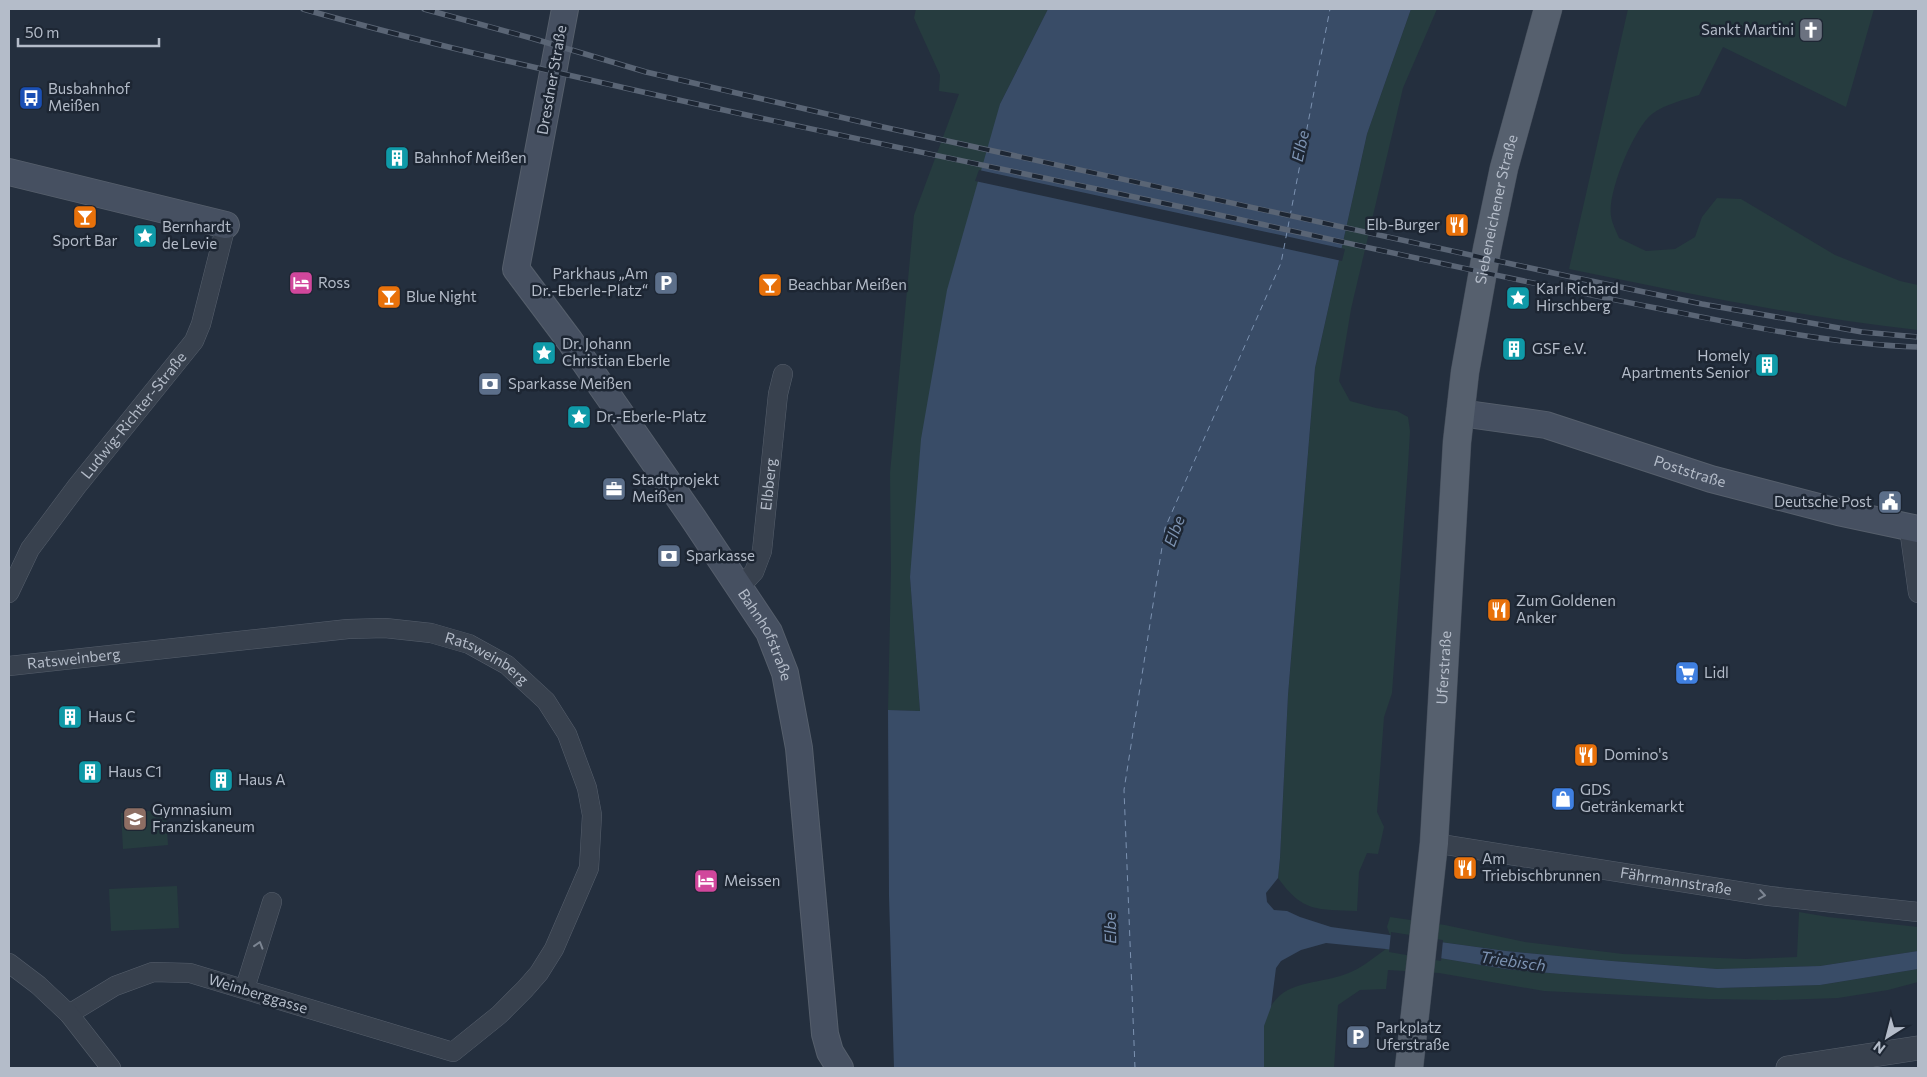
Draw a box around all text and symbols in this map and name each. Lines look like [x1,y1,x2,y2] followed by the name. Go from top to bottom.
[18,15,159,47] scale bar
[1798,17,1824,43] church icon: Sankt Martini
[1701,20,1794,38] place label: Sankt Martini
[25,23,59,41] text: 50 m
[533,24,570,136] street label: Dresdner Straße
[48,79,130,114] place label: Busbahnhof Meißen
[18,85,44,111] bus stop icon: Busbahnhof Meißen
[1287,128,1312,163] water label: Elbe
[1471,132,1521,286] street label: Siebeneichener Straße
[384,145,410,171] building icon: Bahnhof Meißen
[414,148,527,166] place label: Bahnhof Meißen
[72,204,98,230] bar icon: Sport Bar
[1444,212,1470,238] restaurant icon: Elb-Burger
[1366,215,1440,233] place label: Elb-Burger
[162,217,231,252] place label: Bernhardt de Levie
[132,223,158,249] place icon: Bernhardt de Levie
[52,231,118,249] place label: Sport Bar
[531,264,648,299] place label: Parkhaus „Am Dr.-Eberle-Platz“
[288,270,314,296] hotel icon: Ross
[653,270,679,296] parking icon: Parkhaus „Am Dr.-Eberle-Platz“
[757,272,783,298] bar icon: Beachbar Meißen
[318,273,350,291] place label: Ross
[788,275,907,293] place label: Beachbar Meißen
[1536,279,1619,314] place label: Karl Richard Hirschberg
[376,284,402,310] bar icon: Blue Night
[1505,285,1531,311] place icon: Karl Richard Hirschberg
[406,287,477,305] place label: Blue Night
[562,334,670,369] place label: Dr. Johann Christian Eberle
[1501,336,1527,362] building icon: GSF e.V.
[1532,339,1587,357] place label: GSF e.V.
[531,340,557,366] place icon: Dr. Johann Christian Eberle
[1621,346,1750,381] place label: Homely Apartments Senior
[77,348,190,482] street label: Ludwig-Richter-Straße
[1754,352,1780,378] building icon: Homely Apartments Senior
[477,371,503,397] bank icon: Sparkasse Meißen
[508,374,632,392] place label: Sparkasse Meißen
[566,404,592,430] place icon: Dr.-Eberle-Platz
[596,407,707,425] place label: Dr.-Eberle-Platz
[1652,451,1728,490] street label: Poststraße
[756,457,779,511] street label: Elbberg
[632,470,719,505] place label: Stadtprojekt Meißen
[601,476,627,502] office icon: Stadtprojekt Meißen
[1877,489,1903,515] public building icon: Deutsche Post
[1774,492,1872,510] place label: Deutsche Post
[1159,512,1188,549] water label: Elbe
[656,543,682,569] bank icon: Sparkasse
[686,546,755,564] place label: Sparkasse
[735,585,796,682] street label: Bahnhofstraße
[1516,591,1616,626] place label: Zum Goldenen Anker
[1486,597,1512,623] restaurant icon: Zum Goldenen Anker
[443,628,533,688] street label: Ratsweinberg
[1432,630,1454,705] street label: Uferstraße
[26,644,121,672] street label: Ratsweinberg
[1674,660,1700,686] supermarket icon: Lidl
[1704,663,1729,681] place label: Lidl
[57,704,83,730] building icon: Haus C
[88,707,135,725] place label: Haus C
[1573,742,1599,768] restaurant icon: Domino's
[1604,745,1669,763] place label: Domino's
[77,759,103,785] building icon: Haus C1
[108,762,162,780] place label: Haus C1
[208,767,234,793] building icon: Haus A
[238,770,286,788] place label: Haus A
[1580,780,1684,815] place label: GDS Getränkemarkt
[1550,786,1576,812] shop icon: GDS Getränkemarkt
[152,800,255,835] place label: Gymnasium Franziskaneum
[122,806,148,832] school or university icon: Gymnasium Franziskaneum
[1482,849,1601,884] place label: Am Triebischbrunnen
[1452,855,1478,881] restaurant icon: Am Triebischbrunnen
[1619,863,1733,898] street label: Fährmannstraße
[693,868,719,894] hotel icon: Meissen
[724,871,780,889] place label: Meissen
[1758,889,1767,899] one-way arrow
[1100,912,1119,944] water label: Elbe
[253,942,263,950] one-way arrow
[1479,947,1547,974] water label: Triebisch
[206,969,310,1017] street label: Weinberggasse
[1862,1012,1912,1062] north arrow
[1376,1018,1450,1053] place label: Parkplatz Uferstraße
[1345,1024,1371,1050] parking icon: Parkplatz Uferstraße
[1870,1038,1888,1058] text: N

